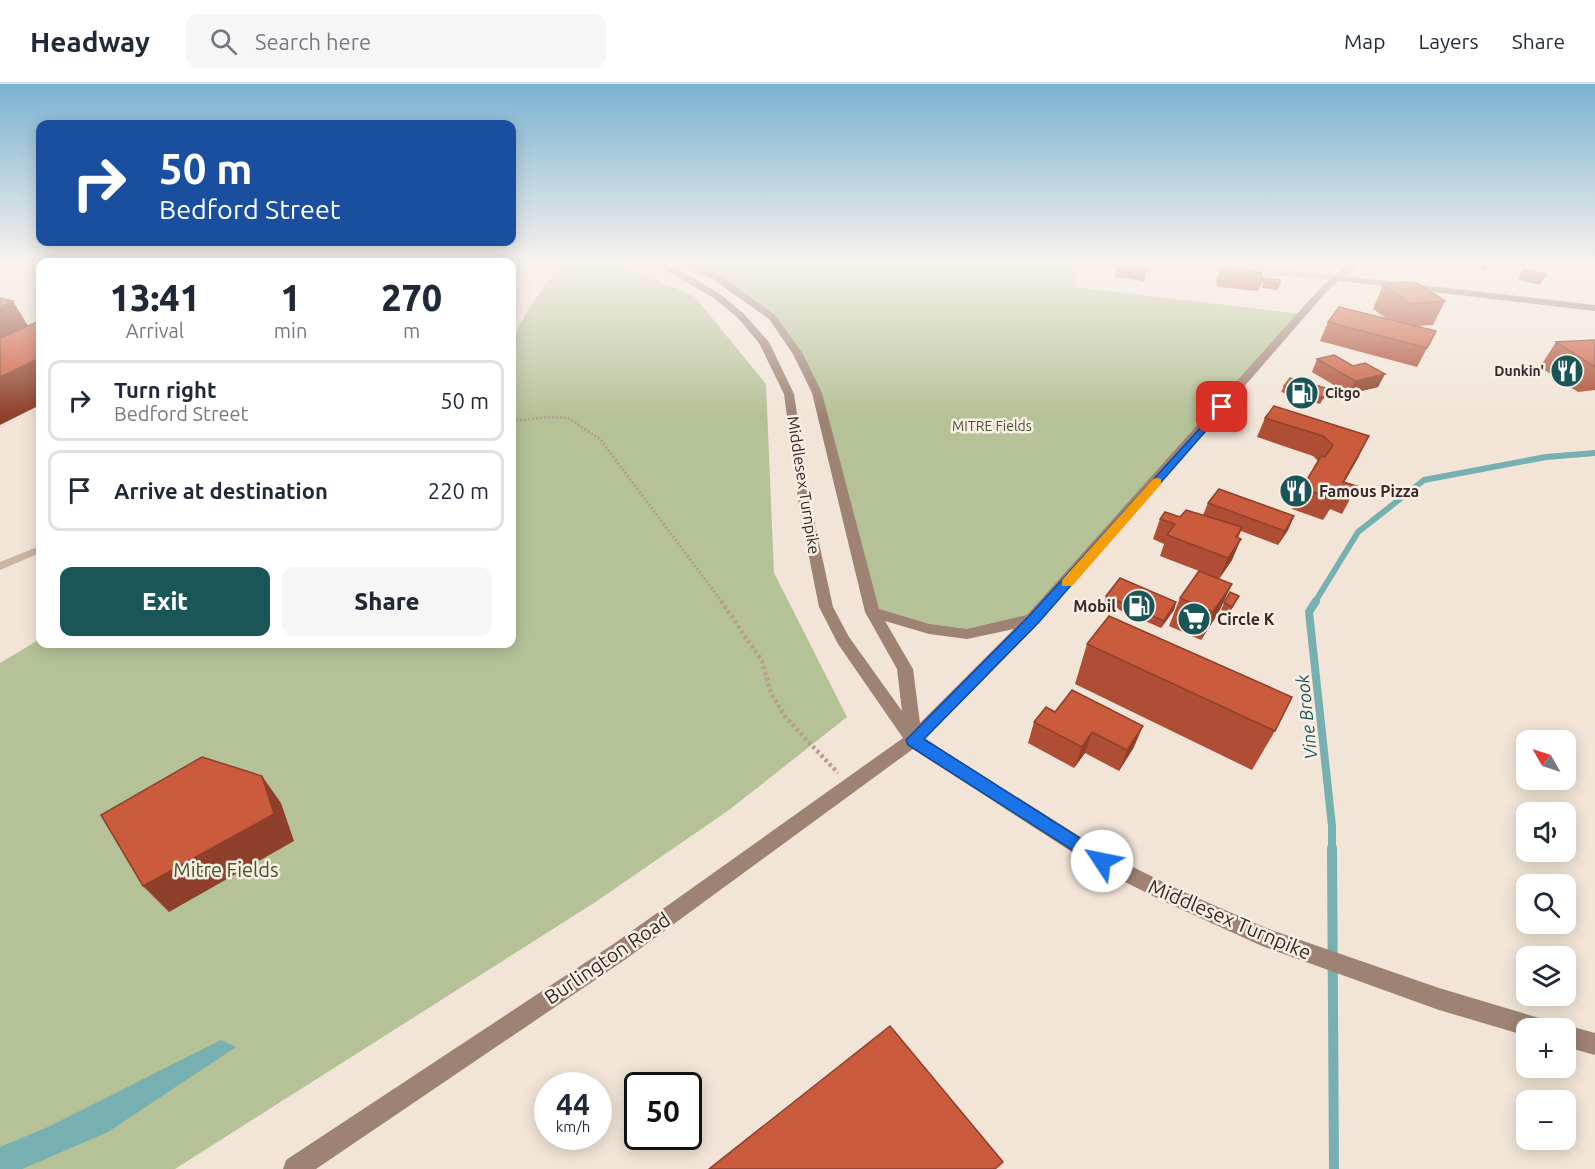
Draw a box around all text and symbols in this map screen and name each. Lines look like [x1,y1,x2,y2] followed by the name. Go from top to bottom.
[186,14,606,68] search box
[207,25,240,58] icon: search
[30,26,150,57] text: Headway
[255,29,371,54] text: Search here
[1344,29,1385,53] text: Map
[1418,29,1479,53] text: Layers
[1512,29,1565,53] text: Share
[60,144,138,222] icon: right
[159,145,253,192] text: 50 m
[159,194,340,224] text: Bedford Street
[110,277,200,318] text: 13:41
[280,277,301,318] text: 1
[381,277,442,318] text: 270
[126,319,184,342] text: Arrival
[274,319,307,342] text: min
[403,319,420,342] text: m
[1549,353,1585,389] restaurant icon: Dunkin'
[1494,363,1544,379] place label: Dunkin'
[1284,375,1320,411] fuel station icon: Citgo
[114,377,216,402] text: Turn right
[1196,381,1247,432] pin
[63,384,96,417] icon: right
[1325,385,1360,401] place label: Citgo
[440,388,489,413] text: 50 m
[1205,390,1238,423] icon: arrive
[114,402,248,425] text: Bedford Street
[784,415,824,555] street label: Middlesex Turnpike
[952,418,1032,434] park label: MITRE Fields
[1278,473,1314,509] restaurant icon: Famous Pizza
[63,474,96,507] icon: arrive
[114,478,328,503] text: Arrive at destination
[428,478,489,503] text: 220 m
[1319,482,1419,500] place label: Famous Pizza
[60,567,270,636] button: Exit
[282,567,492,636] button: Share
[1121,588,1157,624] fuel station icon: Mobil
[1073,597,1116,615] place label: Mobil
[1176,601,1212,637] supermarket icon: Circle K
[1217,610,1275,628] place label: Circle K
[1292,673,1320,761] water label: Vine Brook
[1516,730,1576,790] north arrow
[1516,730,1576,1150] map controls
[1516,802,1576,862] button: sound
[1070,829,1134,893] position arrow
[173,858,279,881] park label: Mitre Fields
[1145,874,1315,964] street label: Middlesex Turnpike
[1516,874,1576,934] button: search
[540,908,674,1008] street label: Burlington Road
[1516,946,1576,1006] button: layers
[1516,1018,1576,1078] button: +
[624,1072,702,1150] speed limit sign: 50
[556,1087,590,1121] text: 44
[1516,1090,1576,1150] button: −
[556,1118,590,1135] text: km/h

